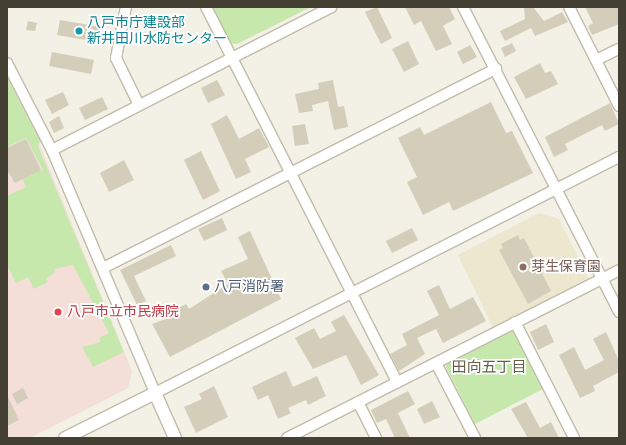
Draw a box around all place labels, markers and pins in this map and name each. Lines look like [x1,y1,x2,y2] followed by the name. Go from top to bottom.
[87,15,227,48] place label: 八戸市庁建設部 新井田川水防センター
[74,26,84,36] marker: 八戸市庁建設部 新井田川水防センター
[531,259,601,275] place label: 芽生保育園
[518,262,528,272] marker: 芽生保育園
[214,279,284,295] place label: 八戸消防署
[201,282,211,292] marker: 八戸消防署
[67,304,179,320] place label: 八戸市立市民病院
[52,306,64,318] marker: 八戸市立市民病院

